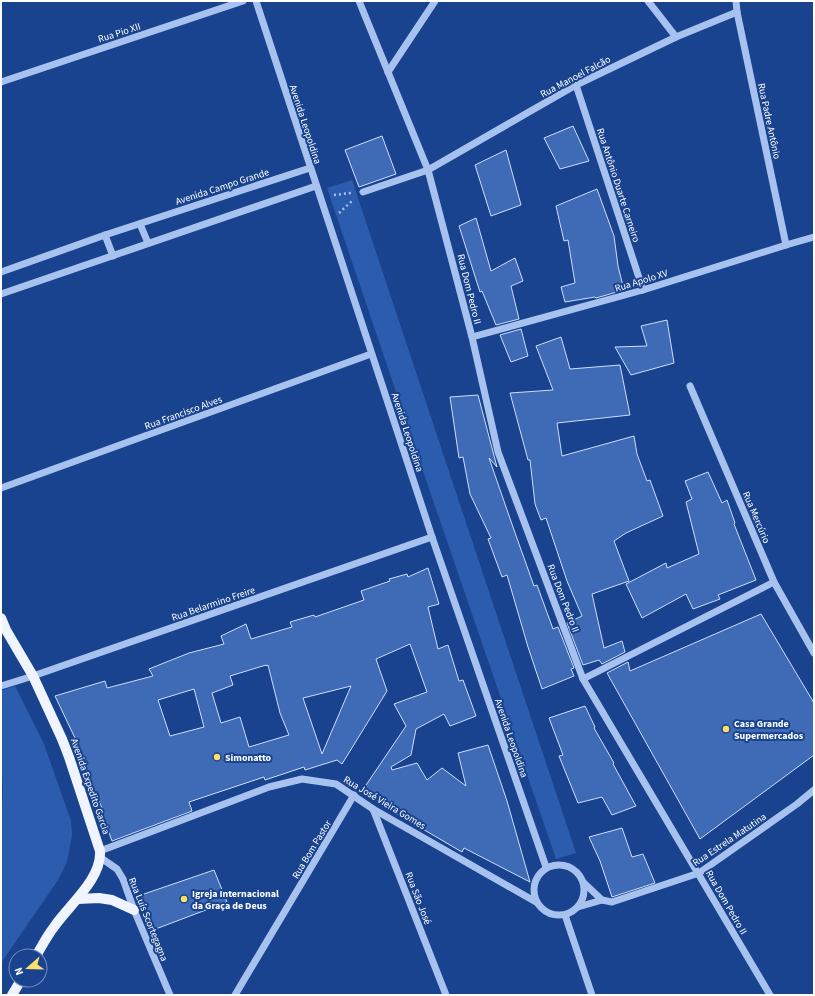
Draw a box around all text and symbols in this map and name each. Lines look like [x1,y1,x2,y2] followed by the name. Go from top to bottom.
[96,19,142,46] street label: Rua Pio XII
[538,52,613,101] street label: Rua Manoel Falcão
[754,82,784,160] street label: Rua Padre Antônio
[286,83,324,166] street label: Avenida Leopoldina
[593,126,643,244] street label: Rua Antônio Duarte Carneiro
[174,165,271,209] street label: Avenida Campo Grande
[454,253,485,326] street label: Rua Dom Pedro II
[613,266,670,296] street label: Rua Apolo XV
[388,391,426,474] street label: Avenida Leopoldina
[143,392,224,433] street label: Rua Francisco Alves
[739,489,773,545] street label: Rua Mercúrio
[544,562,583,634] street label: Rua Dom Pedro II
[170,583,257,625] street label: Rua Belarmino Freire
[491,697,531,780] street label: Avenida Leopoldina
[734,717,804,743] place label: Casa Grande Supermercados
[721,724,731,734] marker: Casa Grande Supermercados
[67,736,113,836] street label: Avenida Expedito Garcia
[225,751,272,765] place label: Simonatto
[212,752,222,762] marker: Simonatto
[341,773,428,833] street label: Rua José Vieira Gomes
[690,810,769,870] street label: Rua Estrela Matutina
[289,817,335,881] street label: Rua Bom Pastor
[702,868,750,937] street label: Rua Dom Pedro II
[402,870,435,927] street label: Rua São José
[125,875,171,963] street label: Rua Luís Scortegagna
[192,887,279,913] place label: Igreja Internacional da Graça de Deus
[179,894,189,904] marker: Igreja Internacional da Graça de Deus
[8,948,48,988] north arrow
[11,965,27,977] text: N

